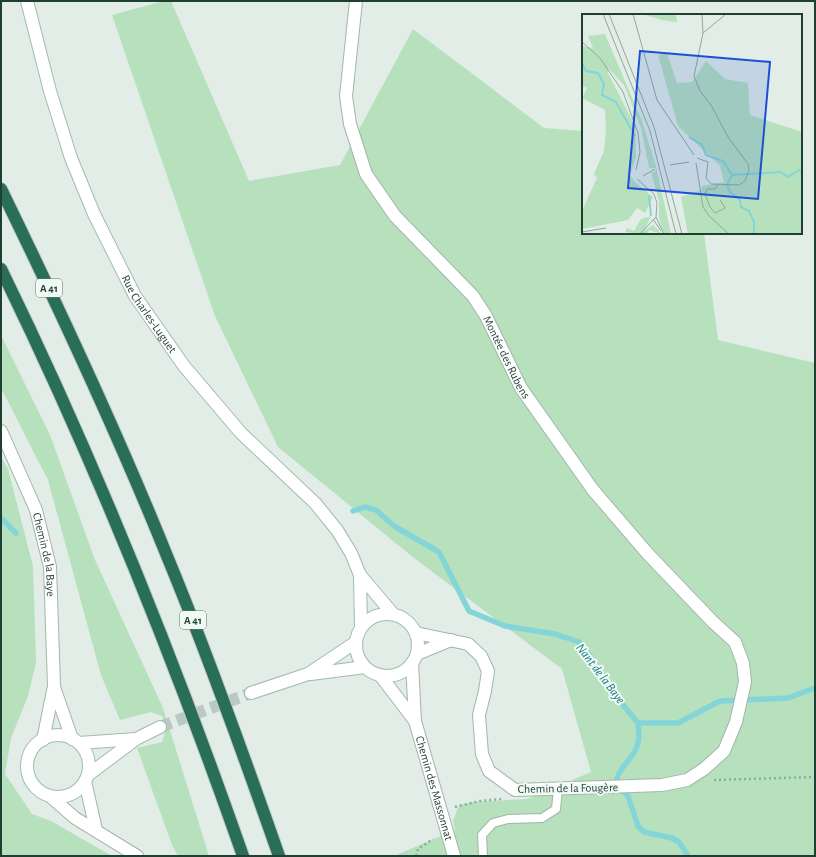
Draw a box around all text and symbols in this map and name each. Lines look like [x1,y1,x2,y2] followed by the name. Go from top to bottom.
[582,14,802,234] inset map
[120,273,179,355] street label: Rue Charles-Luguet
[36,279,62,297] road number: A 41
[481,314,533,401] street label: Montée des Rubens
[31,511,57,597] street label: Chemin de la Baye
[180,611,206,629] road number: A 41
[573,641,627,707] water label: Nant de la Baye
[414,735,455,842] street label: Chemin des Massonnat
[518,781,618,795] street label: Chemin de la Fougère

